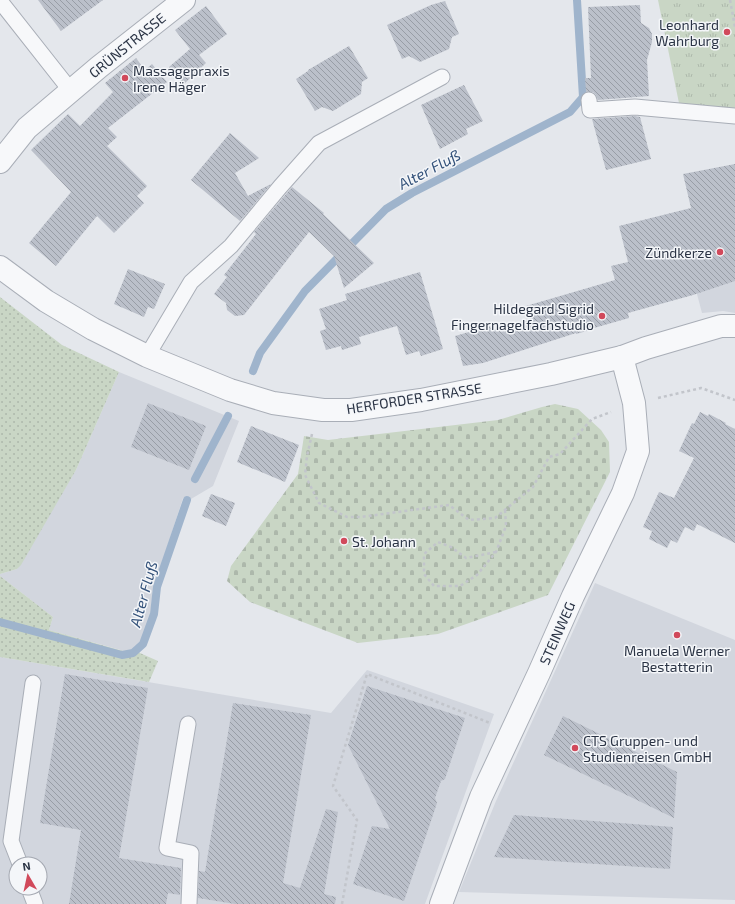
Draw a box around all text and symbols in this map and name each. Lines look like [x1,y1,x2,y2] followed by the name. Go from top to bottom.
[85,9,169,81] street label: GRÜNSTRASSE
[655,16,719,49] place label: Leonhard Wahrburg
[722,27,732,37] marker: Leonhard Wahrburg
[133,62,230,95] place label: Massagepraxis Irene Häger
[120,73,130,83] marker: Massagepraxis Irene Häger
[394,145,463,193] water label: Alter Fluß
[645,244,712,261] place label: Zündkerze
[715,247,725,257] marker: Zündkerze
[451,300,594,333] place label: Hildegard Sigrid Fingernagelfachstudio
[597,311,607,321] marker: Hildegard Sigrid Fingernagelfachstudio
[345,379,483,417] street label: HERFORDER STRASSE
[352,533,416,550] place label: St. Johann
[339,536,349,546] marker: St. Johann
[125,559,160,630] water label: Alter Fluß
[536,599,578,667] street label: STEINWEG
[672,630,682,640] marker: Manuela Werner Bestatterin
[624,642,730,675] place label: Manuela Werner Bestatterin
[583,732,712,765] place label: CTS Gruppen- und Studienreisen GmbH
[570,743,580,753] marker: CTS Gruppen- und Studienreisen GmbH
[8,856,48,896] north arrow
[21,859,31,873] text: N

